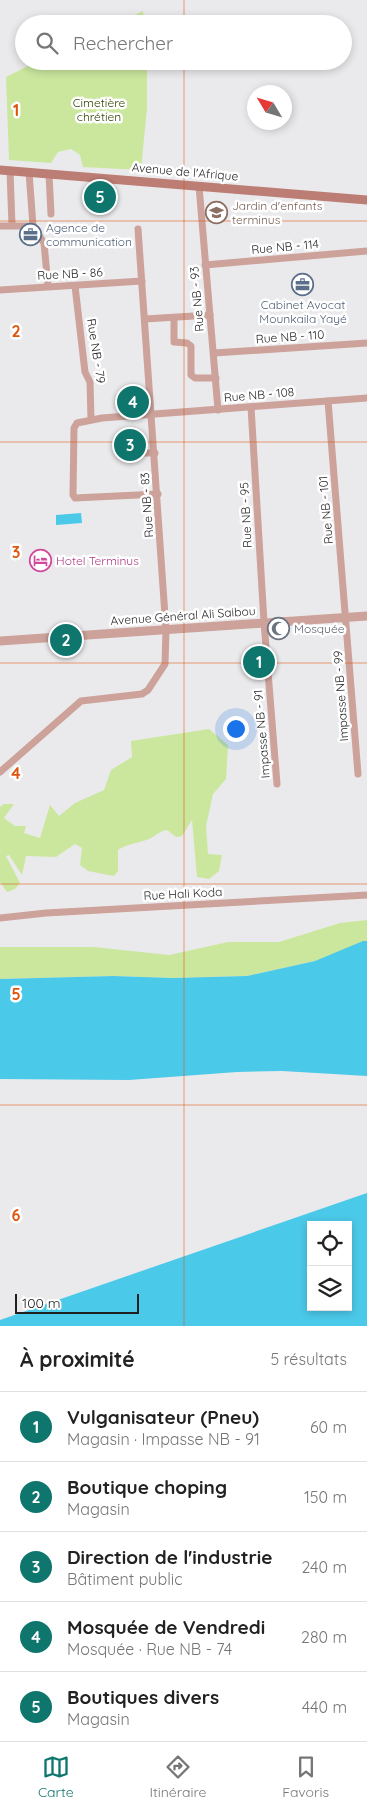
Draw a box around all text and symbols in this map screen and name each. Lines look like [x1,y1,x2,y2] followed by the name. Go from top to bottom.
[15,15,352,70] search box
[33,29,61,57] icon: search
[73,31,173,55] text: Rechercher
[247,85,292,130] north arrow
[73,95,126,124] park label: Cimetière chrétien
[13,100,19,120] text: 1
[131,159,239,184] street label: Avenue de l'Afrique
[84,178,116,216] pin: 5
[232,198,323,227] place label: Jardin d'enfants terminus
[204,201,228,225] school or university icon: Jardin d'enfants terminus
[46,220,132,249] place label: Agence de communication
[18,223,42,247] office icon: Agence de communication
[251,236,319,257] street label: Rue NB - 114
[37,264,104,283] street label: Rue NB - 86
[186,266,207,332] street label: Rue NB - 93
[291,272,315,296] office icon: Cabinet Avocat Mounkaila Yayé
[259,297,347,326] place label: Cabinet Avocat Mounkaila Yayé
[84,317,109,385] street label: Rue NB - 79
[11,321,21,341] text: 2
[255,327,325,346] street label: Rue NB - 110
[117,383,149,421] pin: 4
[223,384,295,405] street label: Rue NB - 108
[114,426,146,464] pin: 3
[137,472,156,538] street label: Rue NB - 83
[315,475,336,545] street label: Rue NB - 101
[236,482,255,548] street label: Rue NB - 95
[12,542,20,562] text: 3
[28,549,52,573] hotel icon: Hotel Terminus
[56,553,139,568] place label: Hotel Terminus
[110,603,256,628] street label: Avenue Général Ali Saibou
[266,617,290,641] mosque icon: Mosquée
[50,621,82,659] pin: 2
[294,621,345,636] place label: Mosquée
[243,643,275,681] pin: 1
[330,650,351,742] street label: Impasse NB - 99
[250,689,273,779] street label: Impasse NB - 91
[223,716,249,742] your location
[11,763,21,783] text: 4
[143,884,223,903] street label: Rue Hali Koda
[11,984,21,1004] text: 5
[12,1205,21,1225] text: 6
[307,1221,352,1311] map controls
[307,1221,352,1266] button: locate
[307,1266,352,1311] button: layers
[15,1291,139,1314] scale bar
[22,1294,60,1312] text: 100 m
[20,1346,135,1372] text: À proximité
[270,1349,347,1369] text: 5 résultats
[67,1405,259,1429] text: Vulganisateur (Pneu)
[33,1417,39,1437] text: 1
[310,1417,347,1437] text: 60 m
[67,1429,260,1449] text: Magasin · Impasse NB - 91
[67,1475,227,1499] text: Boutique choping
[31,1487,41,1507] text: 2
[304,1487,347,1507] text: 150 m
[67,1499,130,1519] text: Magasin
[67,1545,272,1569] text: Direction de l'industrie
[32,1557,40,1577] text: 3
[301,1557,347,1577] text: 240 m
[67,1569,183,1589] text: Bâtiment public
[67,1615,265,1639] text: Mosquée de Vendredi
[31,1627,41,1647] text: 4
[301,1627,347,1647] text: 280 m
[67,1639,232,1659] text: Mosquée · Rue NB - 74
[67,1685,219,1709] text: Boutiques divers
[31,1697,41,1717] text: 5
[302,1697,347,1717] text: 440 m
[67,1709,130,1729] text: Magasin
[38,1753,74,1801] tab: Carte
[149,1753,206,1801] tab: Itinéraire
[282,1753,329,1801] tab: Favoris

